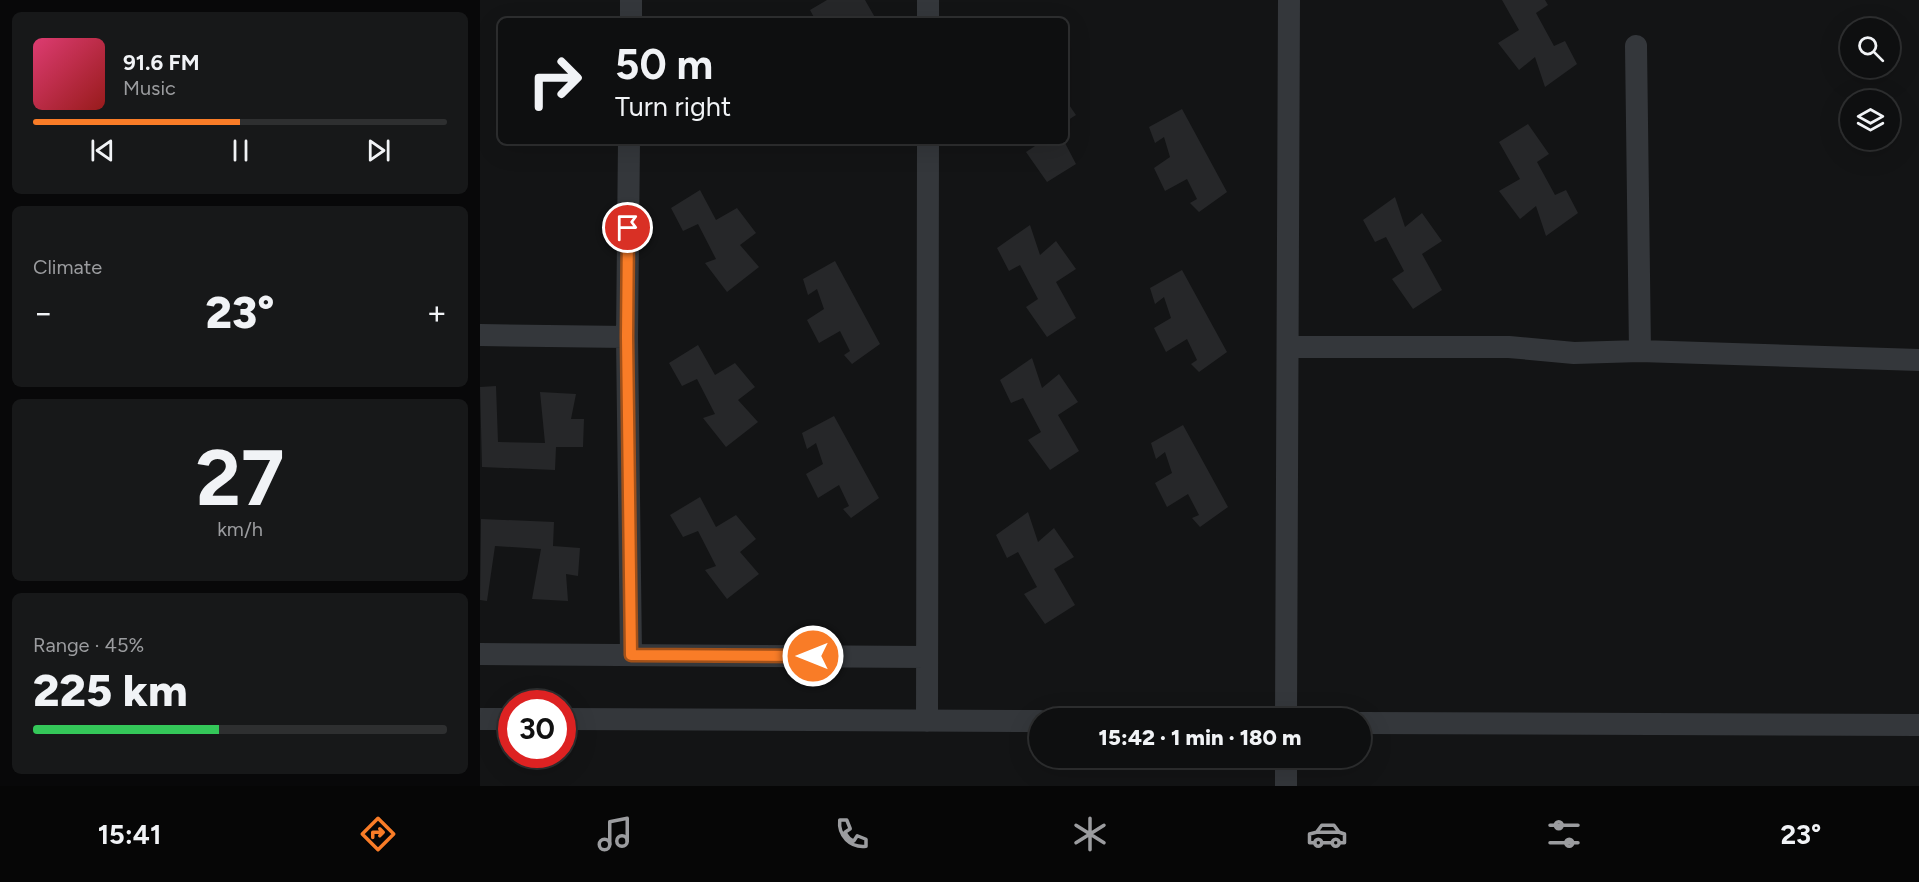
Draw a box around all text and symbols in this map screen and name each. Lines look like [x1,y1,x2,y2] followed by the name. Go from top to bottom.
[1840,18,1900,150] map controls
[1840,18,1900,78] button: search
[615,39,713,90] text: 50 m
[516,42,594,120] icon: right
[123,49,200,76] text: 91.6 FM
[123,76,176,100] text: Music
[615,90,731,123] text: Turn right
[1840,90,1900,150] button: layers
[86,134,119,167] icon: previous
[224,134,257,167] icon: pause
[362,134,395,167] icon: next
[602,202,653,253] pin
[611,211,644,244] icon: arrive
[33,255,102,279] text: Climate
[206,285,274,339] text: 23°
[33,293,54,332] text: −
[426,293,447,332] text: +
[196,431,284,525] text: 27
[217,517,263,541] text: km/h
[781,624,845,688] position arrow
[33,633,144,657] text: Range · 45%
[33,663,188,717] text: 225 km
[498,690,576,768] speed limit sign: 30
[1099,724,1301,751] text: 15:42 · 1 min · 180 m
[357,813,399,855] icon: directions
[594,813,636,855] icon: music
[831,813,873,855] icon: phone
[1069,813,1111,855] icon: climate
[1306,813,1348,855] icon: car
[1543,813,1585,855] icon: filters
[98,818,161,851] text: 15:41
[1780,818,1821,851] text: 23°

